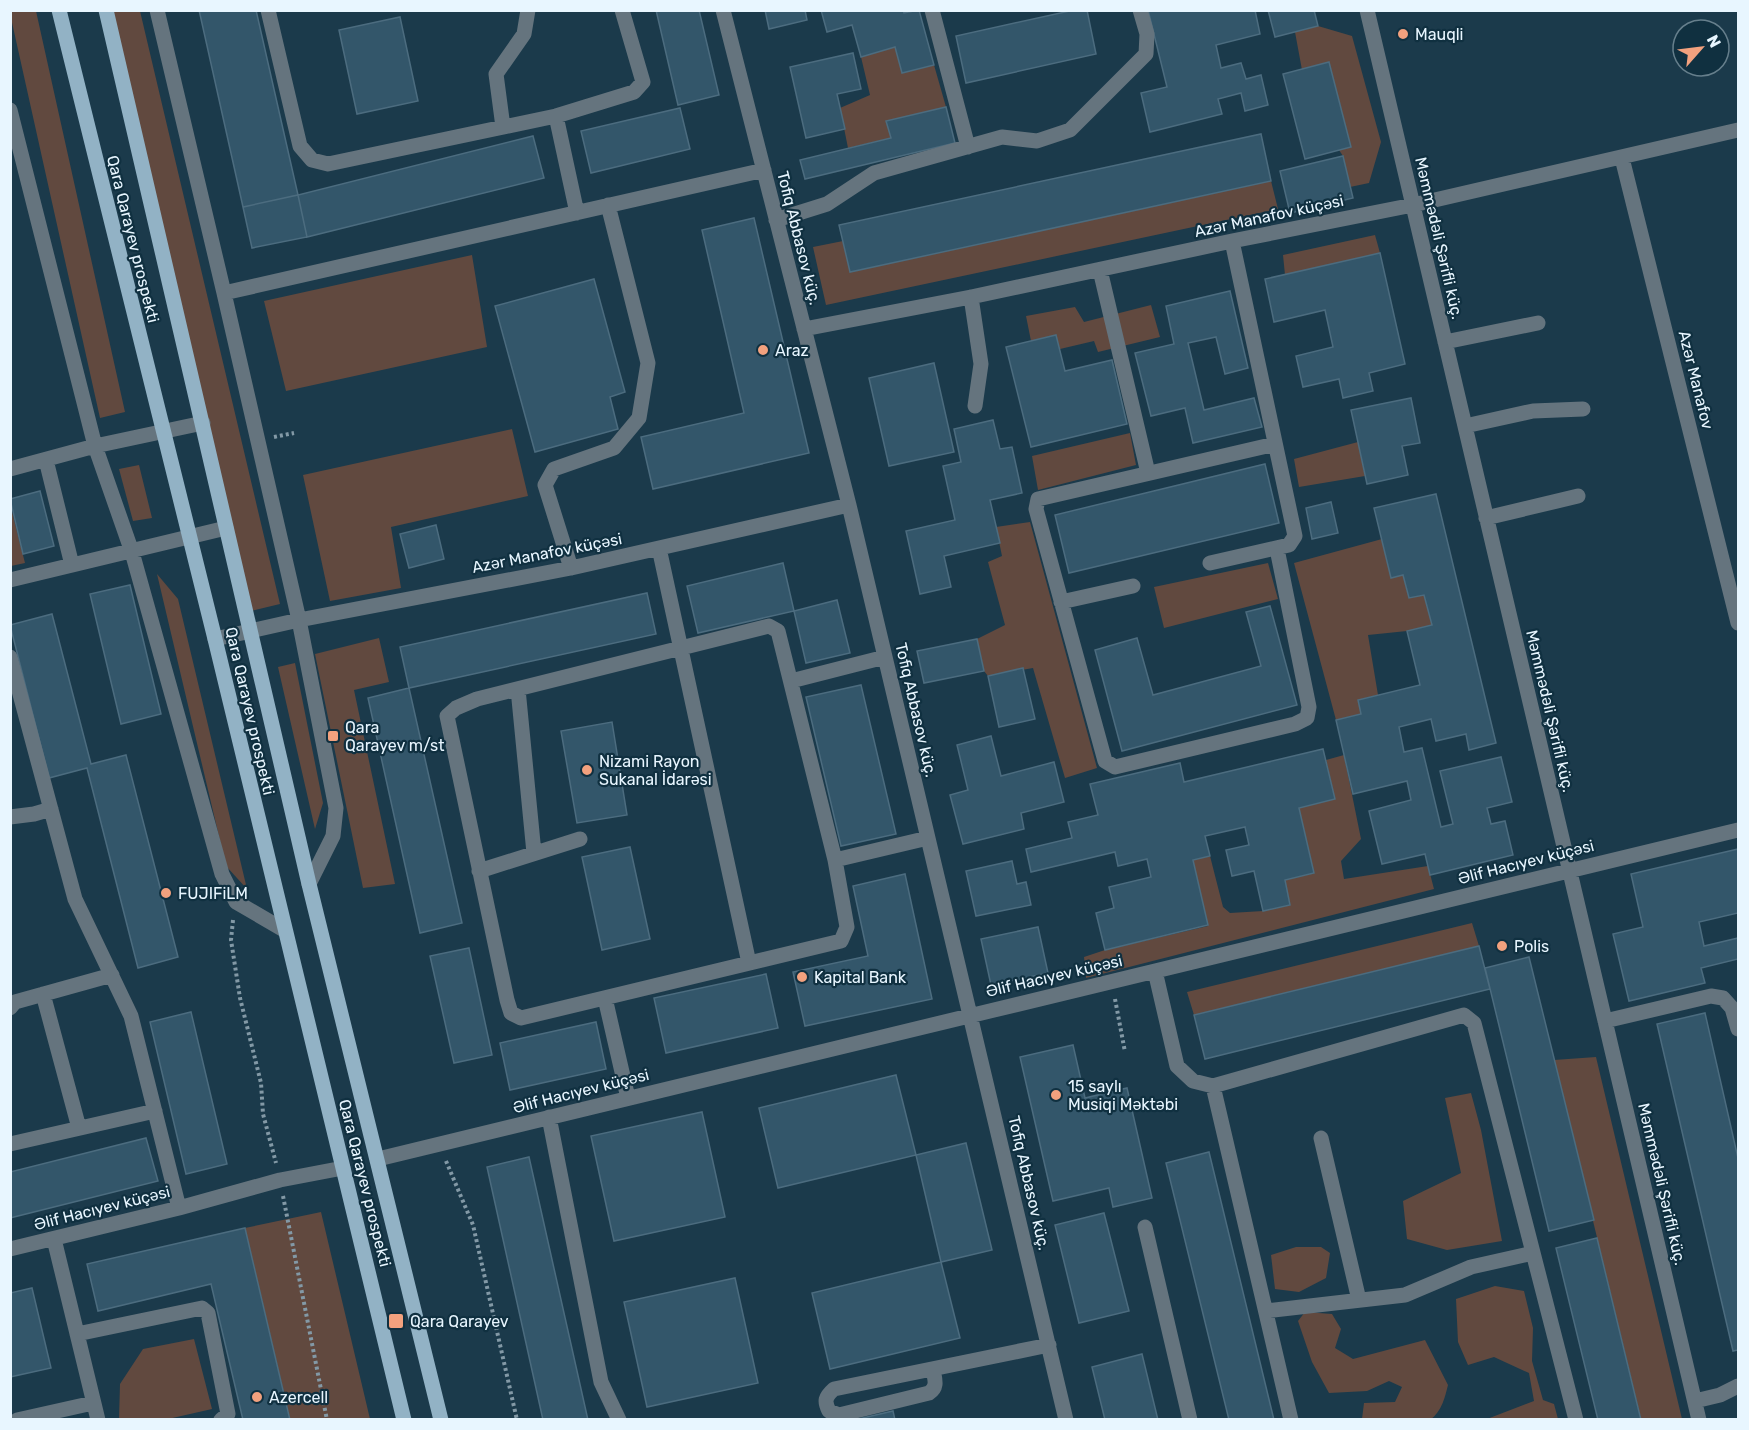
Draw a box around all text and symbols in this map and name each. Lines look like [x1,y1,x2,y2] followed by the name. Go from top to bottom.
[1671,18,1731,78] north arrow
[1415,25,1463,44] place label: Mauqli
[1396,27,1410,41] marker: Mauqli
[1703,32,1725,51] text: N
[103,153,163,325] street label: Qara Qarayev prospekti
[1411,155,1467,321] street label: Məmmədəli Şərifli küç.
[773,169,825,307] street label: Tofiq Abbasov küç.
[1193,191,1345,241] street label: Azər Manafov küçəsi
[1675,329,1717,431] street label: Azər Manafov
[775,341,809,360] place label: Araz
[756,343,770,357] marker: Araz
[470,529,624,577] street label: Azər Manafov küçəsi
[221,625,279,797] street label: Qara Qarayev prospekti
[1522,628,1578,794] street label: Məmmədəli Şərifli küç.
[891,641,941,779] street label: Tofiq Abbasov küç.
[345,718,444,755] place label: Qara Qarayev m/st
[326,729,340,743] marker: Qara Qarayev m/st
[599,752,712,789] place label: Nizami Rayon Sukanal İdarəsi
[580,763,594,777] marker: Nizami Rayon Sukanal İdarəsi
[1456,836,1596,888] street label: Əlif Hacıyev küçəsi
[178,884,248,903] place label: FUJIFiLM
[159,886,173,900] marker: FUJIFiLM
[1514,937,1549,956] place label: Polis
[1495,939,1509,953] marker: Polis
[984,951,1124,1001] street label: Əlif Hacıyev küçəsi
[814,968,907,987] place label: Kapital Bank
[795,970,809,984] marker: Kapital Bank
[511,1065,651,1117] street label: Əlif Hacıyev küçəsi
[1068,1077,1178,1114] place label: 15 saylı Musiqi Məktəbi
[1049,1088,1063,1102] marker: 15 saylı Musiqi Məktəbi
[335,1097,395,1269] street label: Qara Qarayev prospekti
[1634,1101,1690,1267] street label: Məmmədəli Şərifli küç.
[1004,1114,1054,1252] street label: Tofiq Abbasov küç.
[32,1182,172,1234] street label: Əlif Hacıyev küçəsi
[387,1312,405,1330] marker: Qara Qarayev
[410,1312,509,1331] place label: Qara Qarayev
[269,1388,328,1407] place label: Azercell
[250,1390,264,1404] marker: Azercell

